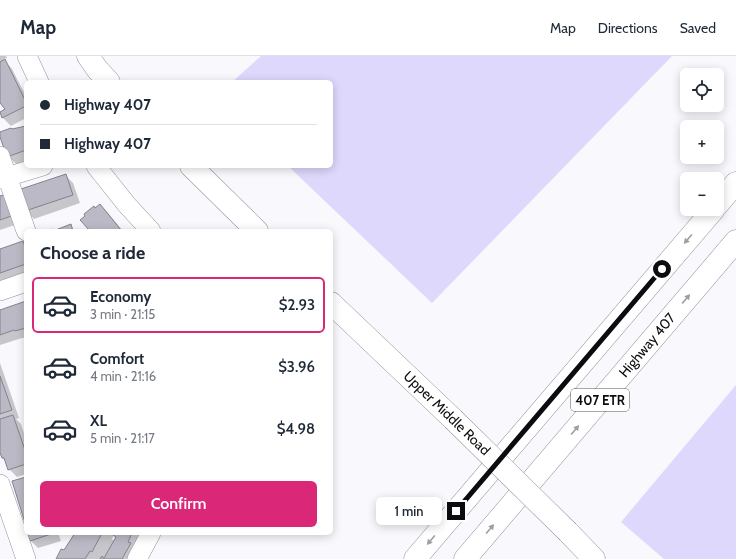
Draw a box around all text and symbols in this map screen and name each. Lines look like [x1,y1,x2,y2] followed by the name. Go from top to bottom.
[20,16,56,39] text: Map
[550,19,576,37] text: Map
[598,19,658,37] text: Directions
[680,19,716,37] text: Saved
[680,68,724,216] map controls
[680,68,724,112] button: locate
[64,96,151,114] text: Highway 407
[680,120,724,164] button: +
[64,135,151,153] text: Highway 407
[680,172,724,216] button: −
[684,233,693,244] one-way arrow
[40,242,145,264] text: Choose a ride
[653,260,671,278] route start
[42,287,78,323] icon: car
[90,288,151,306] text: Economy
[682,294,691,305] one-way arrow
[279,296,315,314] text: $2.93
[90,306,155,322] text: 3 min · 21:15
[615,309,679,381] street label: Highway 407
[42,349,78,385] icon: car
[90,350,144,368] text: Comfort
[278,358,315,376] text: $3.96
[400,367,494,459] street label: Upper Middle Road
[90,368,156,384] text: 4 min · 21:16
[571,389,629,411] road number: 407 ETR
[42,411,78,447] icon: car
[90,412,107,430] text: XL
[277,420,315,438] text: $4.98
[570,425,579,436] one-way arrow
[90,430,155,446] text: 5 min · 21:17
[40,481,317,527] button: Confirm
[376,497,442,525] callout: 1 min
[447,502,465,520] route end
[394,503,424,519] text: 1 min
[486,524,495,535] one-way arrow
[427,535,436,545] one-way arrow

